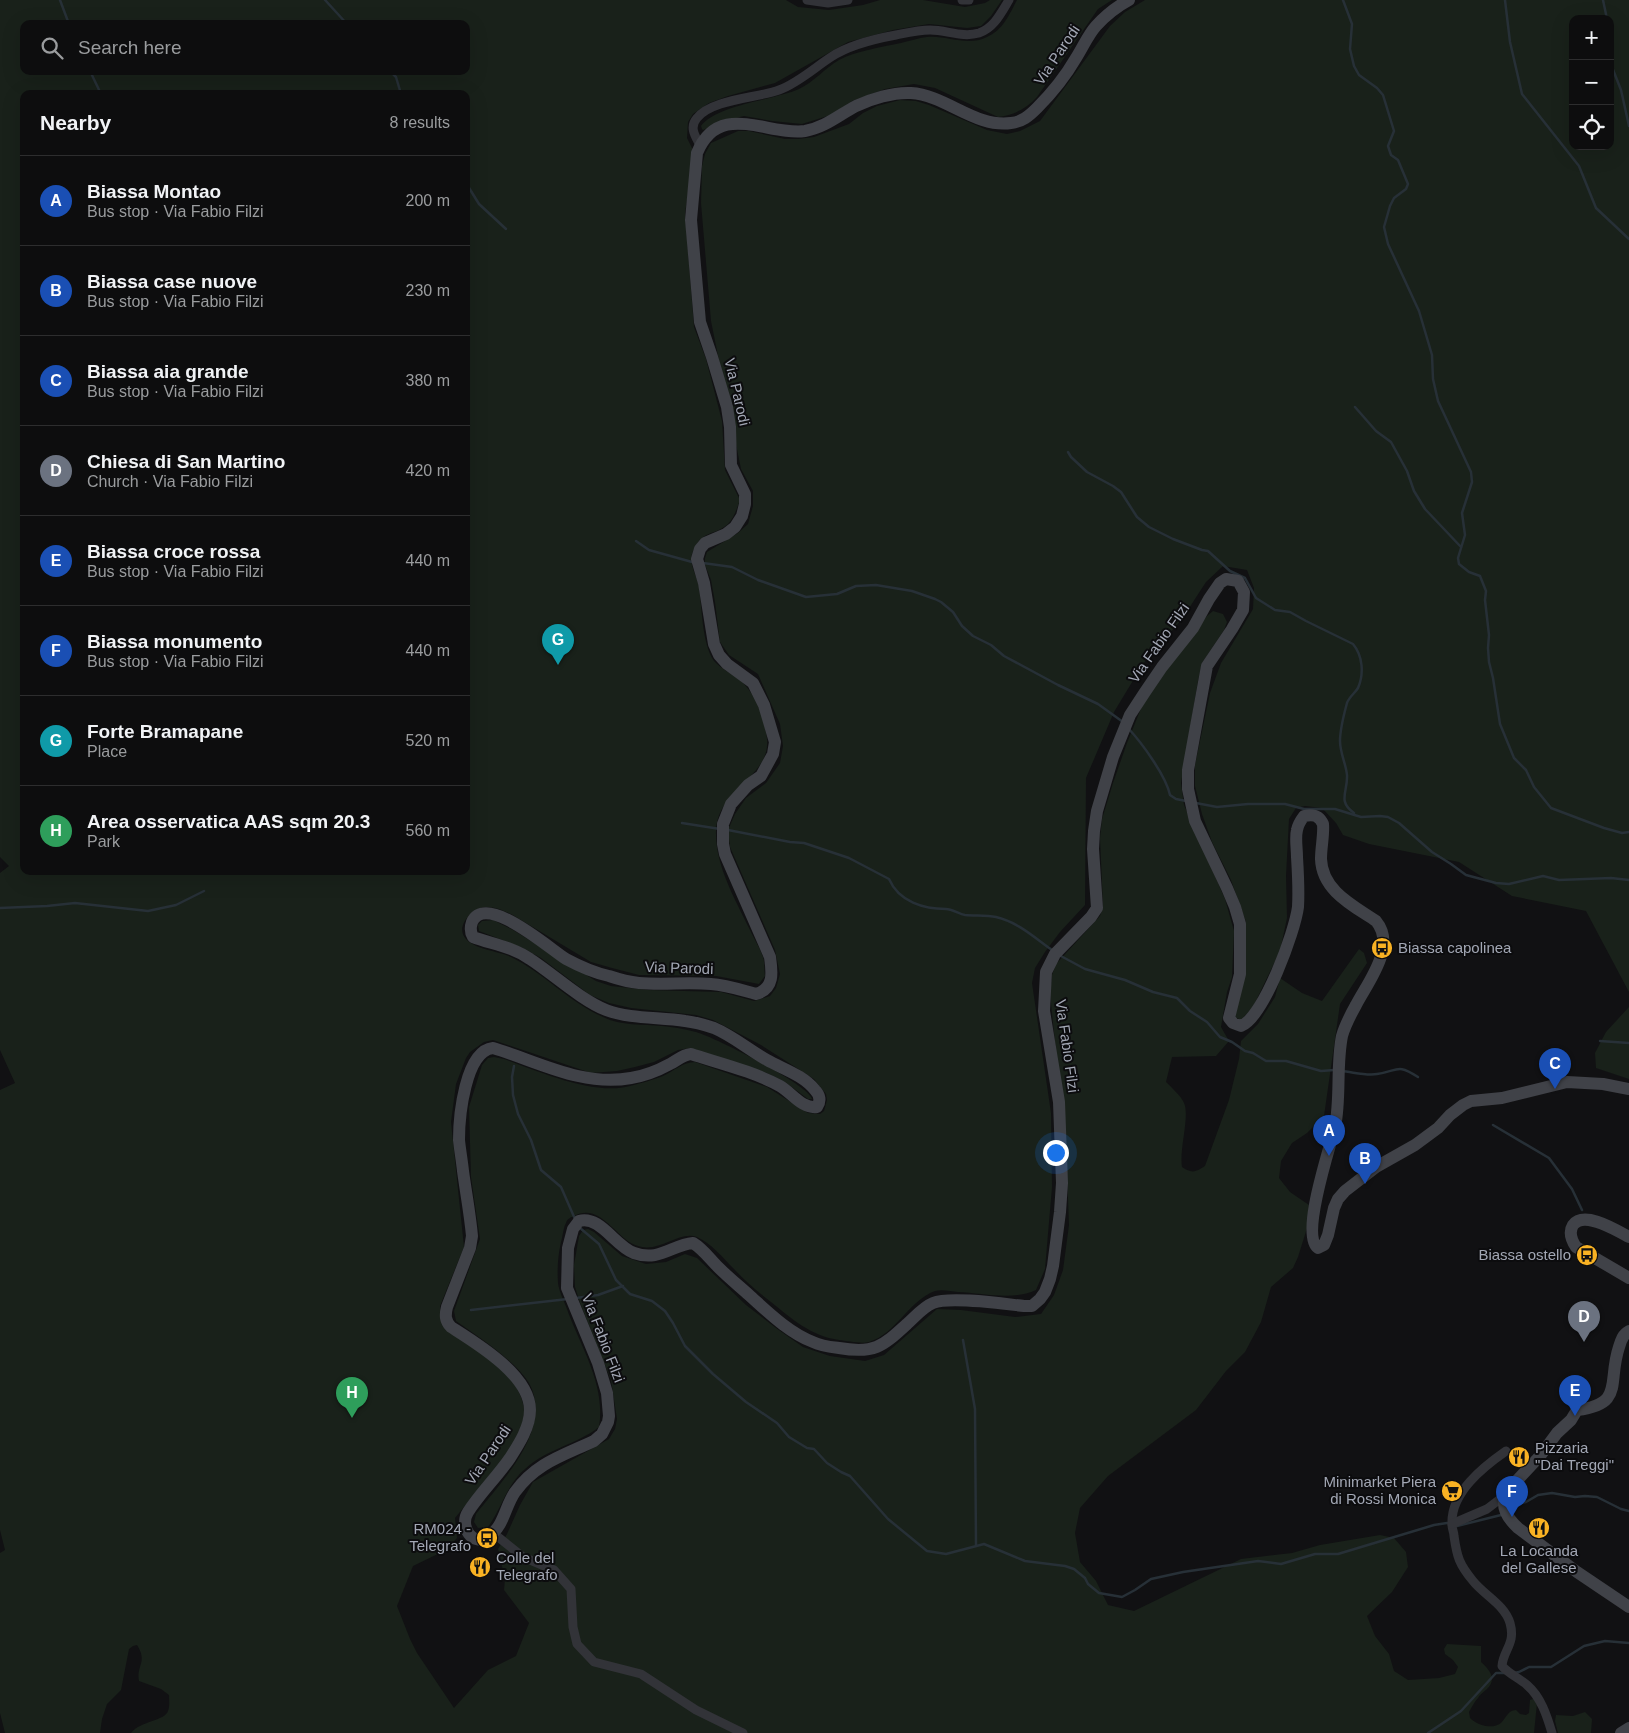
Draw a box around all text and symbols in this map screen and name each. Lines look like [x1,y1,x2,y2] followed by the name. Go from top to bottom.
[1569,15,1614,150] map controls
[1569,15,1614,60] button: +
[20,20,470,75] search box
[1030,21,1083,88] street label: Via Parodi
[38,34,66,62] icon: search
[78,37,182,58] text: Search here
[1569,60,1614,105] button: −
[1569,105,1614,150] button: locate
[40,111,111,134] text: Nearby
[390,114,450,131] text: 8 results
[87,181,221,202] text: Biassa Montao
[50,192,62,209] text: A
[406,192,450,209] text: 200 m
[87,203,264,220] text: Bus stop · Via Fabio Filzi
[87,271,257,292] text: Biassa case nuove
[50,282,62,299] text: B
[406,282,450,299] text: 230 m
[87,293,264,310] text: Bus stop · Via Fabio Filzi
[721,356,754,427] street label: Via Parodi
[87,361,249,382] text: Biassa aia grande
[50,372,62,389] text: C
[406,372,450,389] text: 380 m
[87,383,264,400] text: Bus stop · Via Fabio Filzi
[87,451,285,472] text: Chiesa di San Martino
[50,462,62,479] text: D
[406,462,450,479] text: 420 m
[87,473,253,490] text: Church · Via Fabio Filzi
[87,541,260,562] text: Biassa croce rossa
[51,552,61,569] text: E
[406,552,450,569] text: 440 m
[87,563,264,580] text: Bus stop · Via Fabio Filzi
[1125,599,1192,686] street label: Via Fabio Filzi
[542,624,574,665] pin: G
[87,631,262,652] text: Biassa monumento
[51,642,61,659] text: F
[406,642,450,659] text: 440 m
[87,653,264,670] text: Bus stop · Via Fabio Filzi
[87,721,243,742] text: Forte Bramapane
[50,732,62,749] text: G
[406,732,450,749] text: 520 m
[87,743,127,760] text: Place
[87,811,370,832] text: Area osservatica AAS sqm 20.3
[50,822,62,839] text: H
[406,822,450,839] text: 560 m
[87,833,120,850] text: Park
[1370,936,1394,960] bus stop icon: Biassa capolinea
[1398,939,1512,956] place label: Biassa capolinea
[644,958,714,977] street label: Via Parodi
[1053,998,1082,1094] street label: Via Fabio Filzi
[1539,1048,1571,1089] pin: C
[1313,1115,1345,1156] pin: A
[1043,1140,1069,1166] your location
[1349,1143,1381,1184] pin: B
[1575,1243,1599,1267] bus stop icon: Biassa ostello
[1478,1246,1571,1263] place label: Biassa ostello
[579,1291,628,1385] street label: Via Fabio Filzi
[1568,1301,1600,1342] pin: D
[1559,1375,1591,1416] pin: E
[336,1377,368,1418] pin: H
[461,1421,514,1488] street label: Via Parodi
[1535,1439,1614,1473] place label: Pizzaria "Dai Treggi"
[1507,1445,1531,1469] restaurant icon: Pizzaria "Dai Treggi"
[1323,1473,1437,1507] place label: Minimarket Piera di Rossi Monica
[1496,1476,1528,1517] pin: F
[1440,1479,1464,1503] supermarket icon: Minimarket Piera di Rossi Monica
[1527,1516,1551,1540] restaurant icon: La Locanda del Gallese
[409,1520,471,1554] place label: RM024 - Telegrafo
[475,1526,499,1550] bus stop icon: RM024 - Telegrafo
[1500,1542,1579,1576] place label: La Locanda del Gallese
[496,1549,558,1583] place label: Colle del Telegrafo
[468,1555,492,1579] restaurant icon: Colle del Telegrafo

